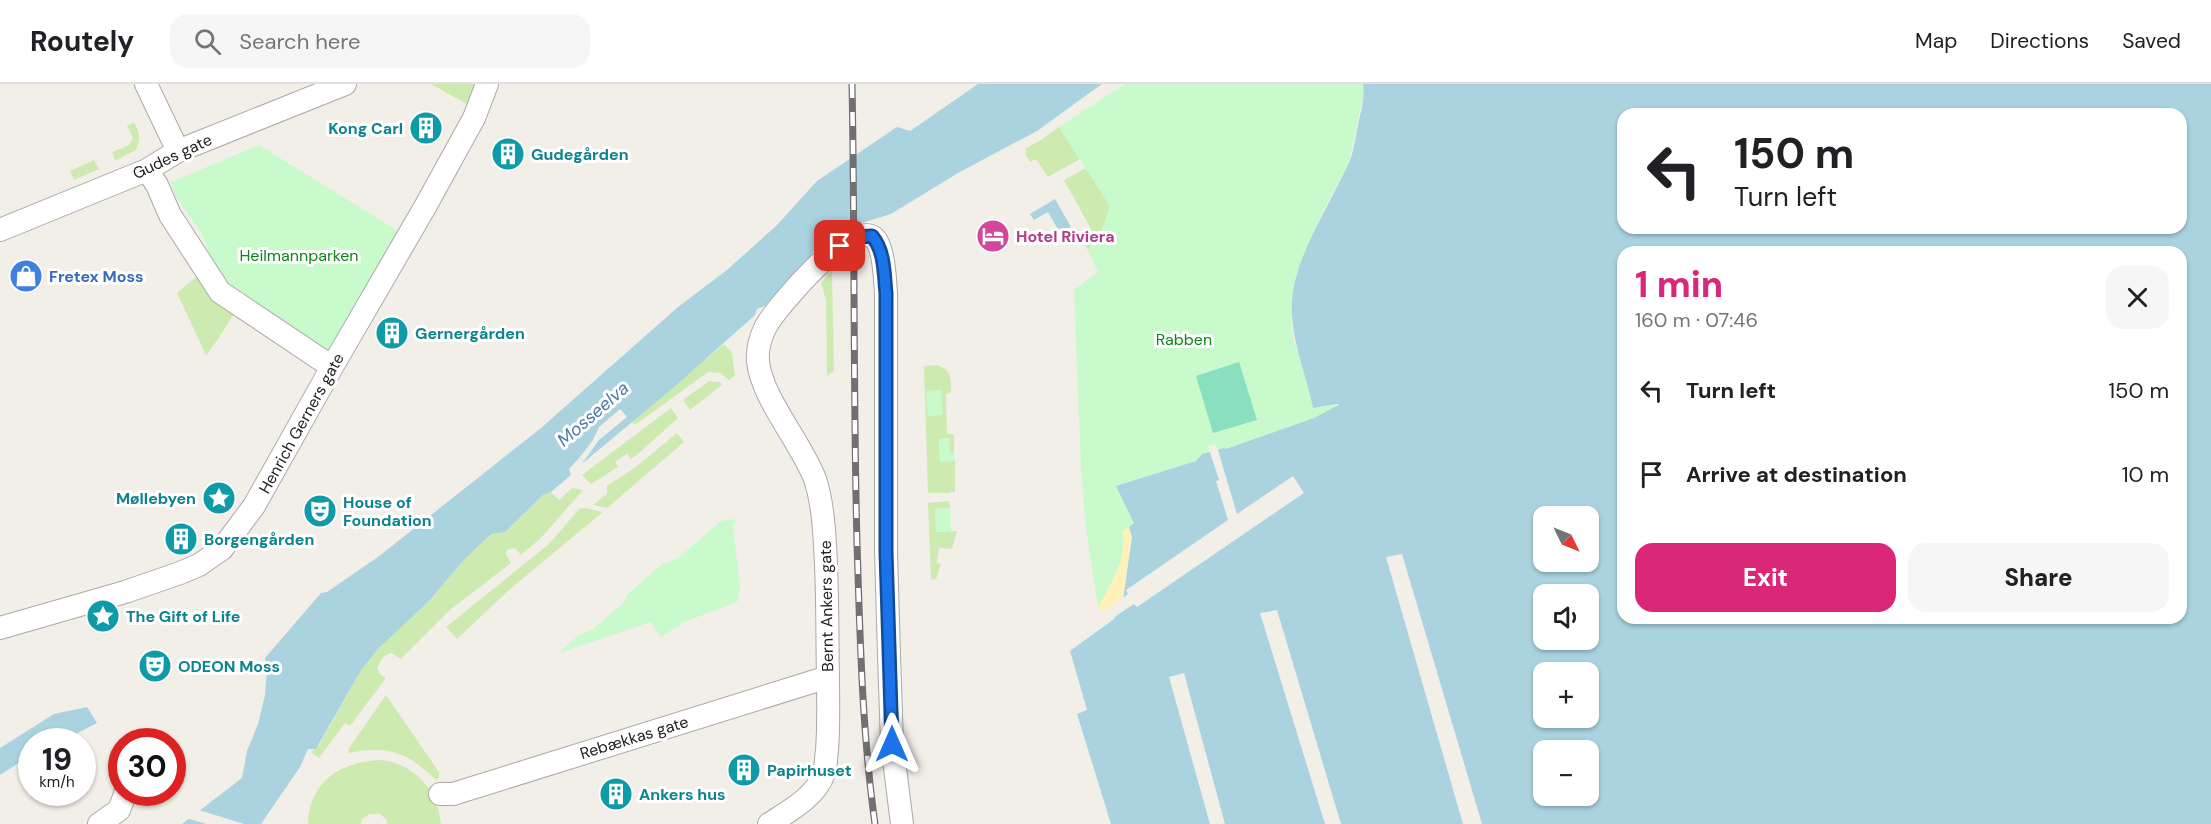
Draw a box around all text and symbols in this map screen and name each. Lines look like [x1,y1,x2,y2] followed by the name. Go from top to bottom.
[170,14,590,68] search box
[30,23,134,60] text: Routely
[191,25,224,58] icon: search
[239,27,361,56] text: Search here
[1915,27,1957,55] text: Map
[1990,27,2089,55] text: Directions
[2122,27,2181,55] text: Saved
[408,110,444,146] building icon: Kong Carl
[328,118,403,139] place label: Kong Carl
[1734,126,1854,181] text: 150 m
[129,129,215,184] street label: Gudes gate
[1635,132,1713,210] icon: left
[490,136,526,172] building icon: Gudegården
[531,144,629,165] place label: Gudegården
[1734,179,1837,214] text: Turn left
[975,218,1011,254] hotel icon: Hotel Riviera
[814,220,865,271] pin
[1016,226,1115,247] place label: Hotel Riviera
[823,229,856,262] icon: arrive
[239,245,359,266] park label: Heilmannparken
[8,258,44,294] shop icon: Fretex Moss
[1635,261,1723,308] text: 1 min
[49,266,143,287] place label: Fretex Moss
[2106,266,2169,329] button: close
[1635,307,1758,333] text: 160 m · 07:46
[374,315,410,351] building icon: Gernergården
[415,323,525,344] place label: Gernergården
[1156,329,1212,350] park label: Rabben
[254,349,349,497] street label: Henrich Gerners gate
[1635,374,1668,407] icon: left
[552,376,634,452] water label: Mosseelva
[1686,376,1776,405] text: Turn left
[2108,376,2169,405] text: 150 m
[1635,458,1668,491] icon: arrive
[1686,460,1907,489] text: Arrive at destination
[2122,460,2169,489] text: 10 m
[201,480,237,516] place icon: Møllebyen
[116,488,196,509] place label: Møllebyen
[343,492,432,531] place label: House of Foundation
[302,493,338,529] theatre icon: House of Foundation
[1533,506,1599,572] north arrow
[1533,506,1599,806] map controls
[163,521,199,557] building icon: Borgengården
[204,529,314,550] place label: Borgengården
[815,540,838,672] street label: Bernt Ankers gate
[1635,543,1896,612] button: Exit
[1908,543,2169,612] button: Share
[1533,584,1599,650] button: sound
[85,598,121,634] place icon: The Gift of Life
[126,606,240,627] place label: The Gift of Life
[137,648,173,684] theatre icon: ODEON Moss
[178,656,280,677] place label: ODEON Moss
[1533,662,1599,728] button: +
[577,711,691,764] street label: Rebækkas gate
[860,712,924,776] position arrow
[108,728,186,806] speed limit sign: 30
[42,740,72,779] text: 19
[1533,740,1599,806] button: −
[726,752,762,788] building icon: Papirhuset
[767,760,852,781] place label: Papirhuset
[39,772,75,792] text: km/h
[598,776,634,812] building icon: Ankers hus
[639,784,726,805] place label: Ankers hus

